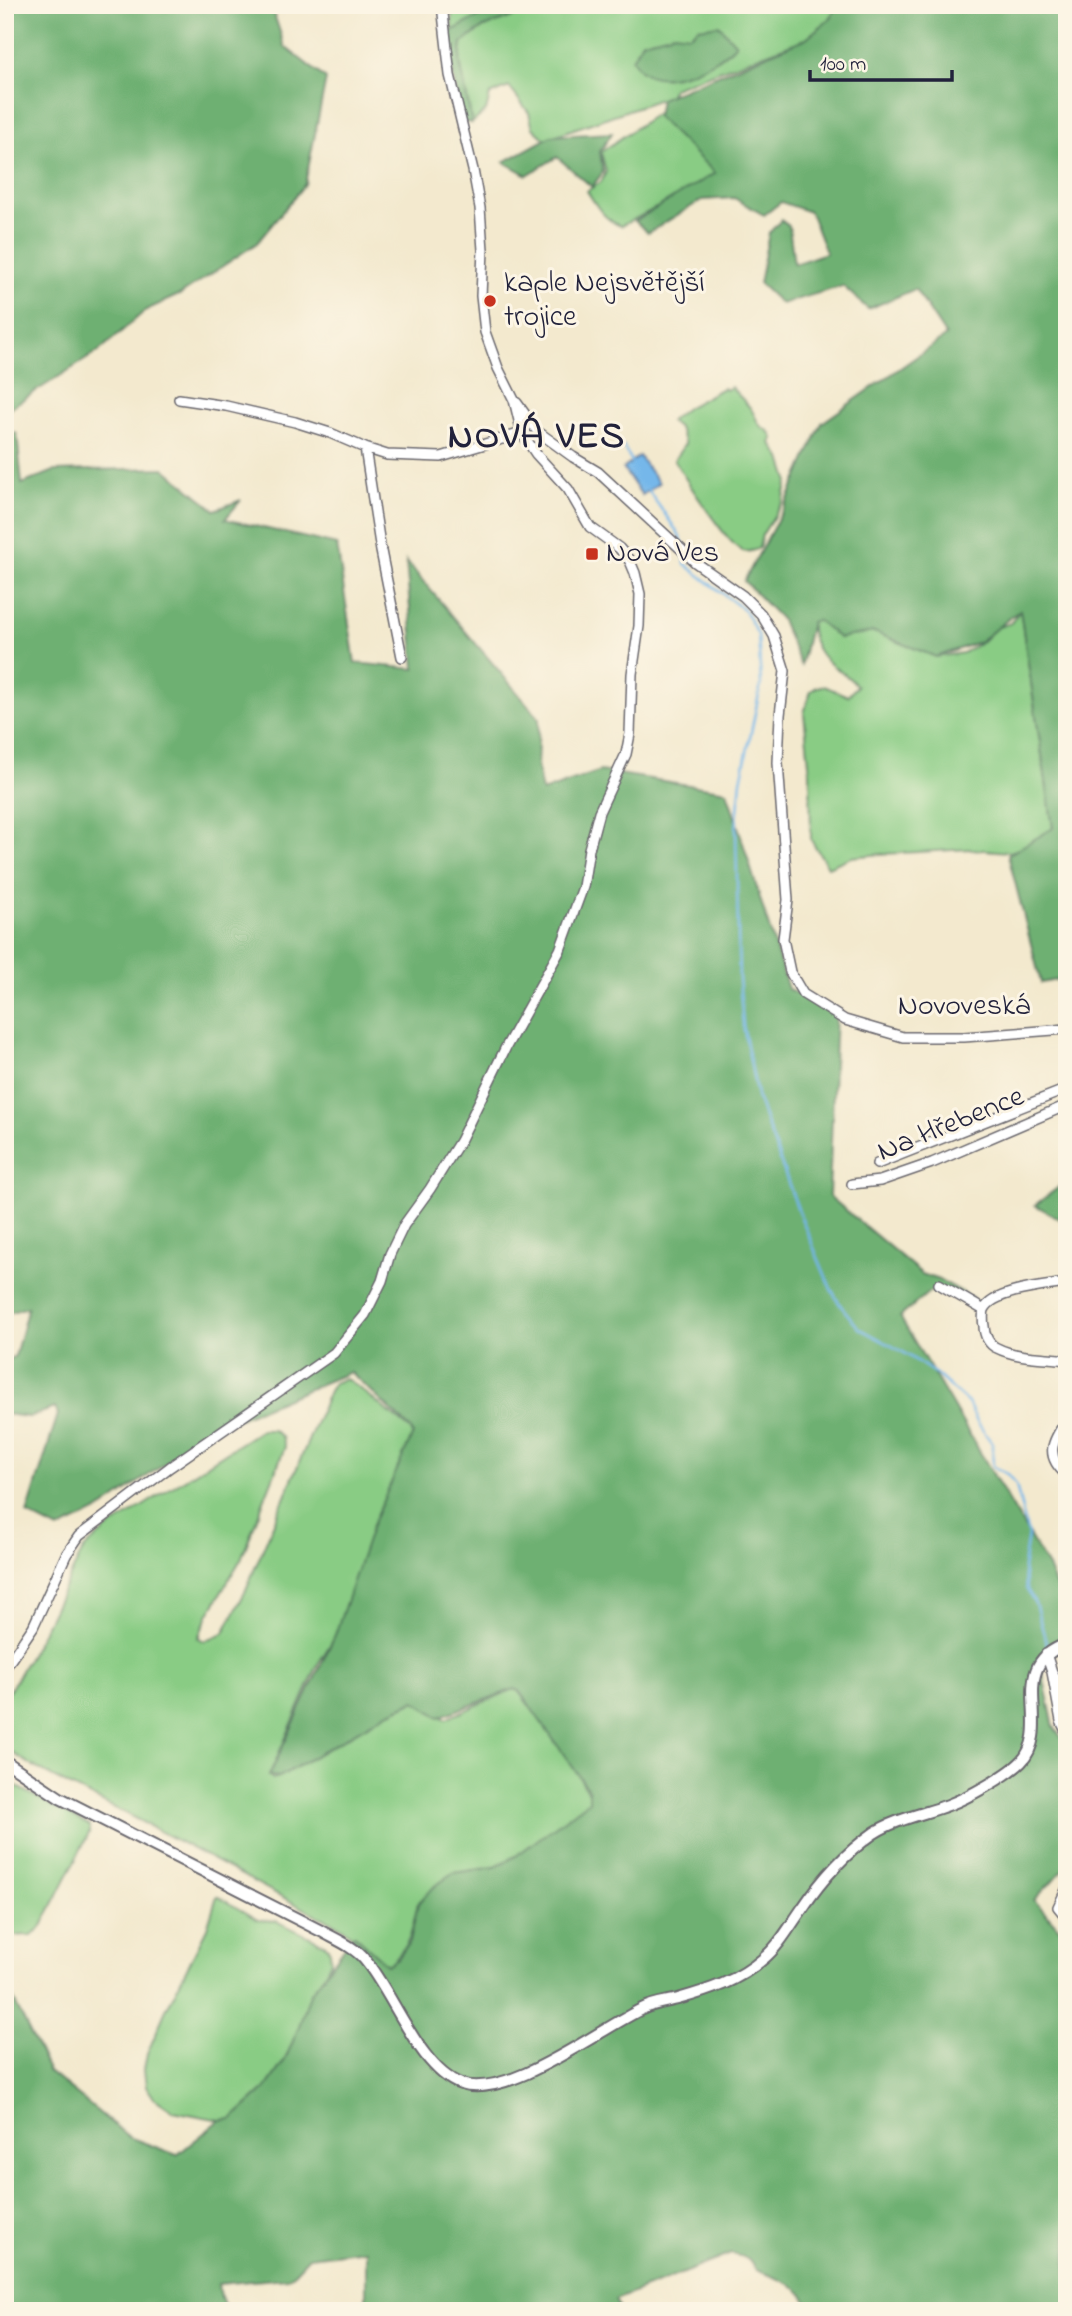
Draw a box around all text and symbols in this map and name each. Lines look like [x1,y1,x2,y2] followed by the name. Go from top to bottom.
[810,38,951,82] scale bar
[820,50,866,80] text: 100 m
[504,262,705,340] place label: kaple Nejsvětější trojice
[482,293,498,309] marker: kaple Nejsvětější trojice
[448,411,626,465] district label: NOVÁ VES
[606,532,719,576] place label: Nová Ves
[584,546,600,562] marker: Nová Ves
[898,985,1030,1029] street label: Novoveská
[871,1075,1032,1174] street label: Na Hřebence

